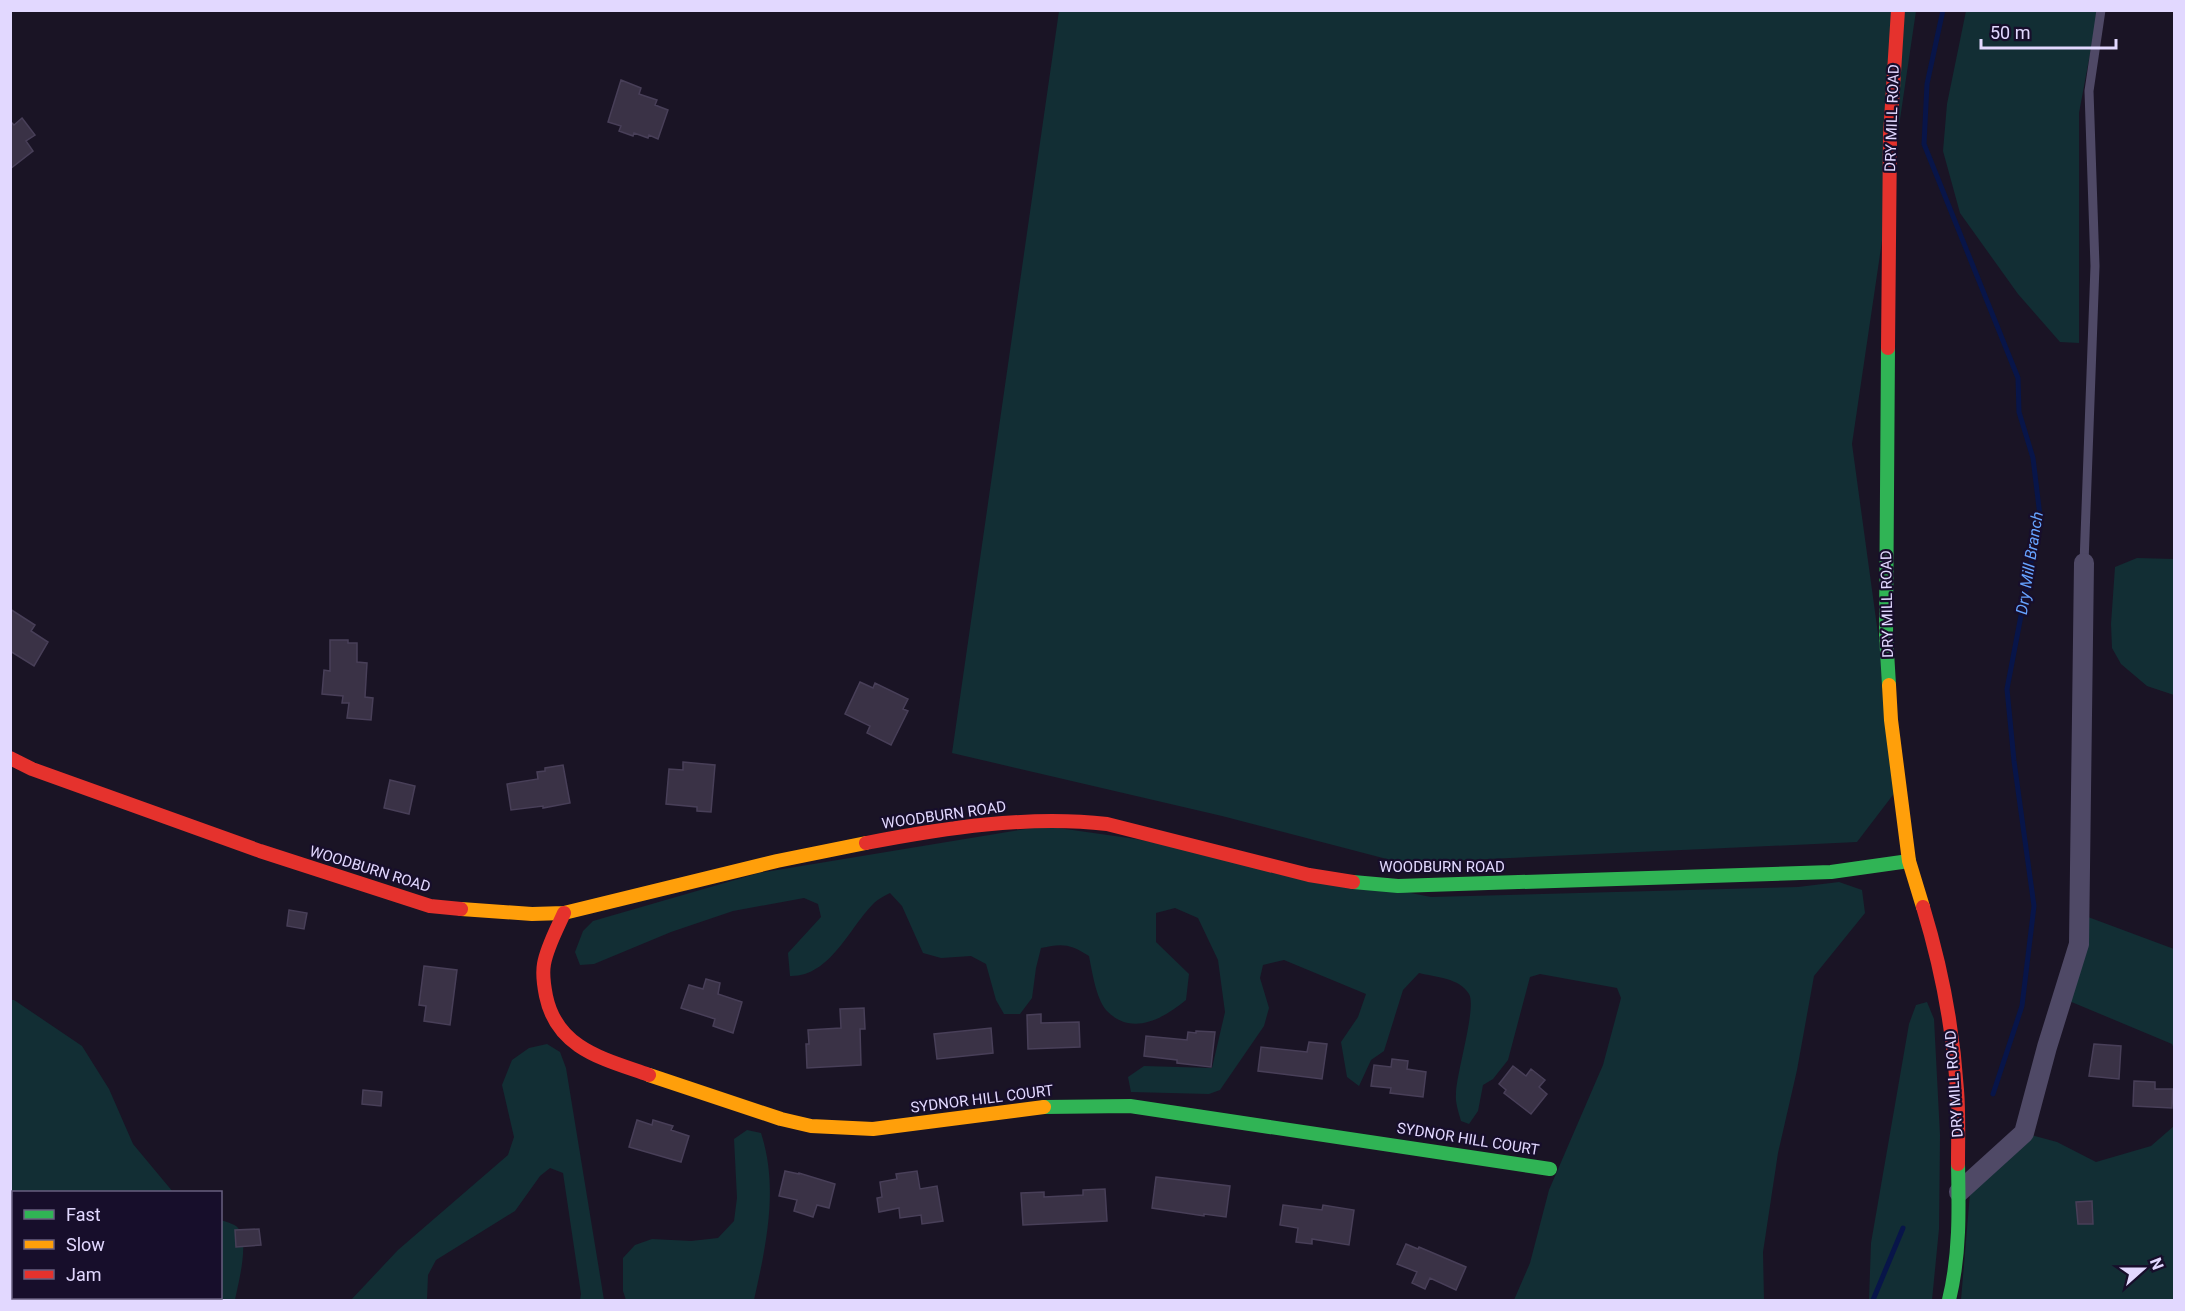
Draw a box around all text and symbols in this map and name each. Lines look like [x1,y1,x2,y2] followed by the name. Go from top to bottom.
[1981,12,2116,50] scale bar
[1990,22,2030,43] text: 50 m
[1881,64,1903,172] street label: DRY MILL ROAD
[2012,510,2047,616] water label: Dry Mill Branch
[1877,550,1897,658] street label: DRY MILL ROAD
[881,797,1007,833] street label: WOODBURN ROAD
[307,842,433,896] street label: WOODBURN ROAD
[1379,858,1505,876] street label: WOODBURN ROAD
[1941,1030,1967,1138] street label: DRY MILL ROAD
[910,1081,1055,1117] street label: SYDNOR HILL COURT
[1396,1119,1540,1159] street label: SYDNOR HILL COURT
[12,1191,222,1299] legend
[66,1204,101,1225] text: Fast
[66,1234,105,1255] text: Slow
[2113,1239,2173,1299] north arrow
[2146,1255,2167,1272] text: N
[66,1264,102,1285] text: Jam

